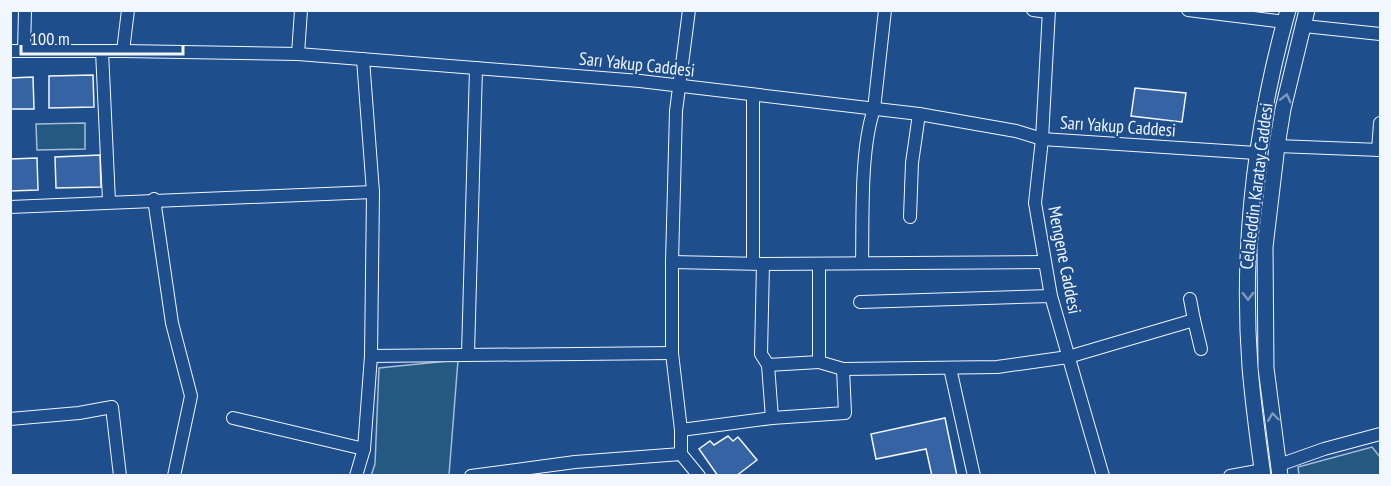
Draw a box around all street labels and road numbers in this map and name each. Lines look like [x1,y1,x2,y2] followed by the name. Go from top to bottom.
[578,46,696,82] street label: Sarı Yakup Caddesi
[1234,101,1278,271] street label: Celaleddin Karatay Caddesi
[1059,110,1177,142] street label: Sarı Yakup Caddesi
[1043,204,1087,316] street label: Mengene Caddesi

